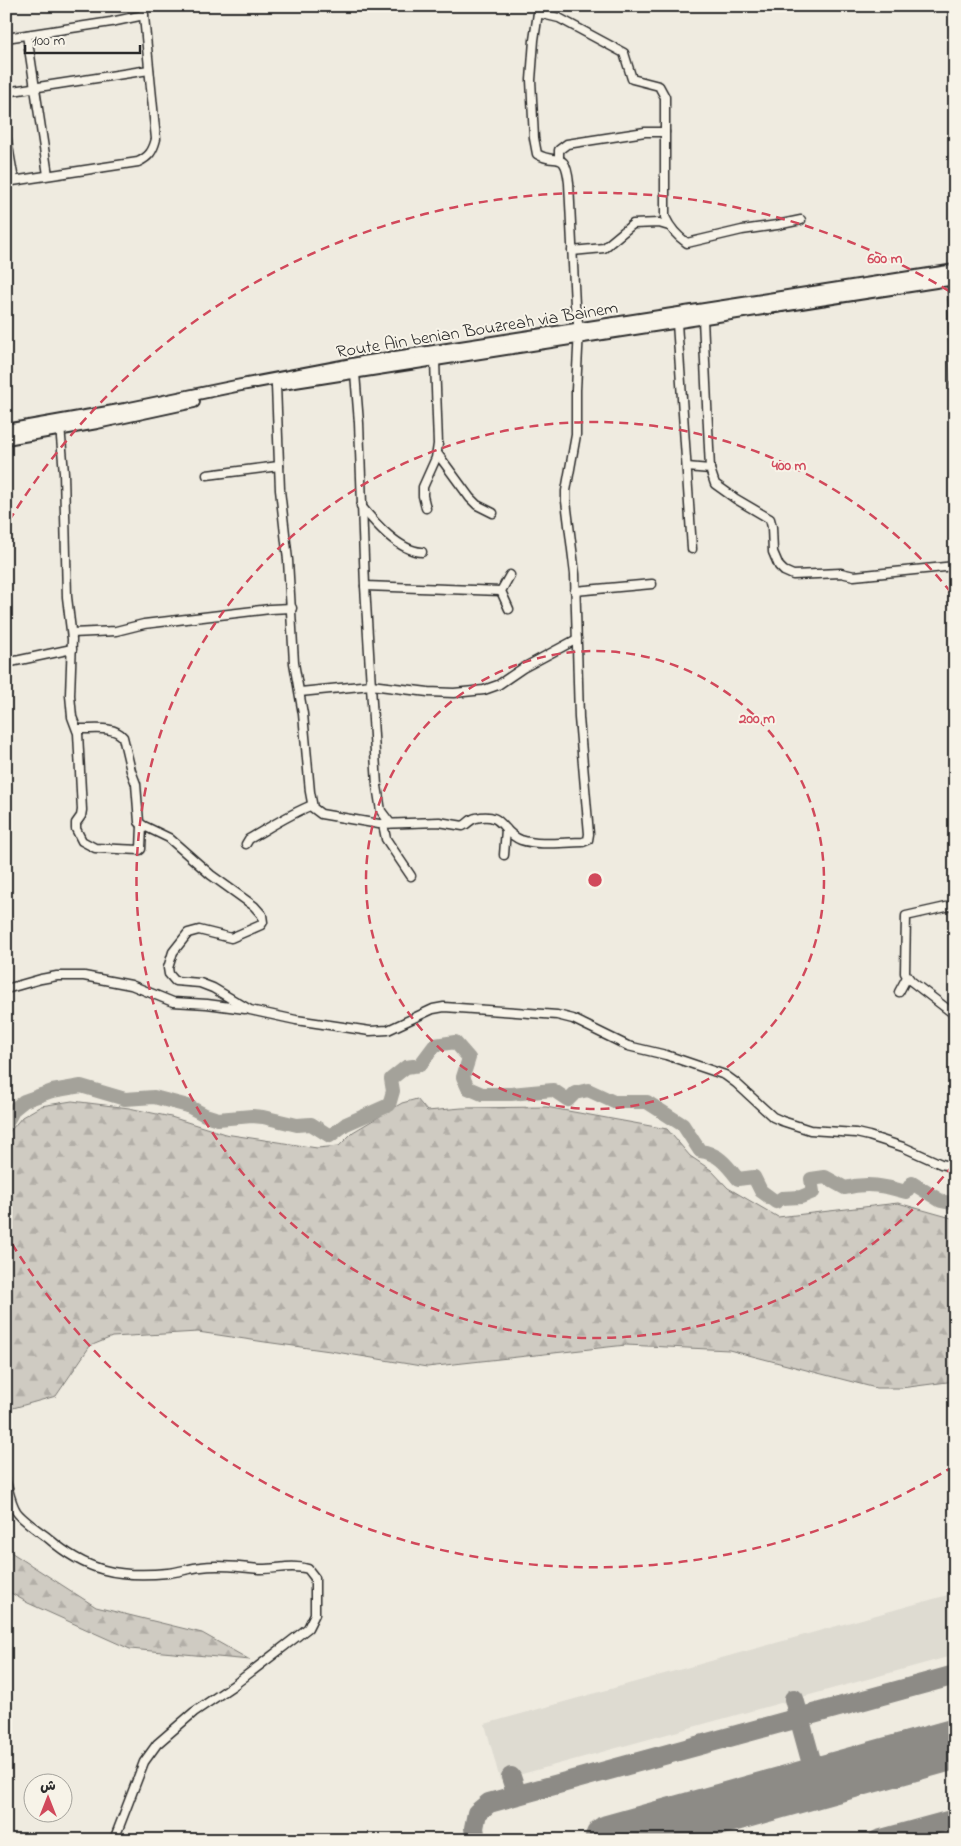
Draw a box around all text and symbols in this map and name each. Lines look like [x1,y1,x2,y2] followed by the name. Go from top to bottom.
[25,22,140,54] scale bar
[32,30,65,52] text: 100 m
[867,248,903,270] text: 600 m
[335,296,620,366] street label: Route Ain benian Bouzreah via Bainem
[771,455,807,477] text: 400 m
[738,708,775,730] text: 200 m
[586,871,604,889] centre of rings
[22,1774,72,1824] north arrow
[40,1776,56,1797] text: ش

